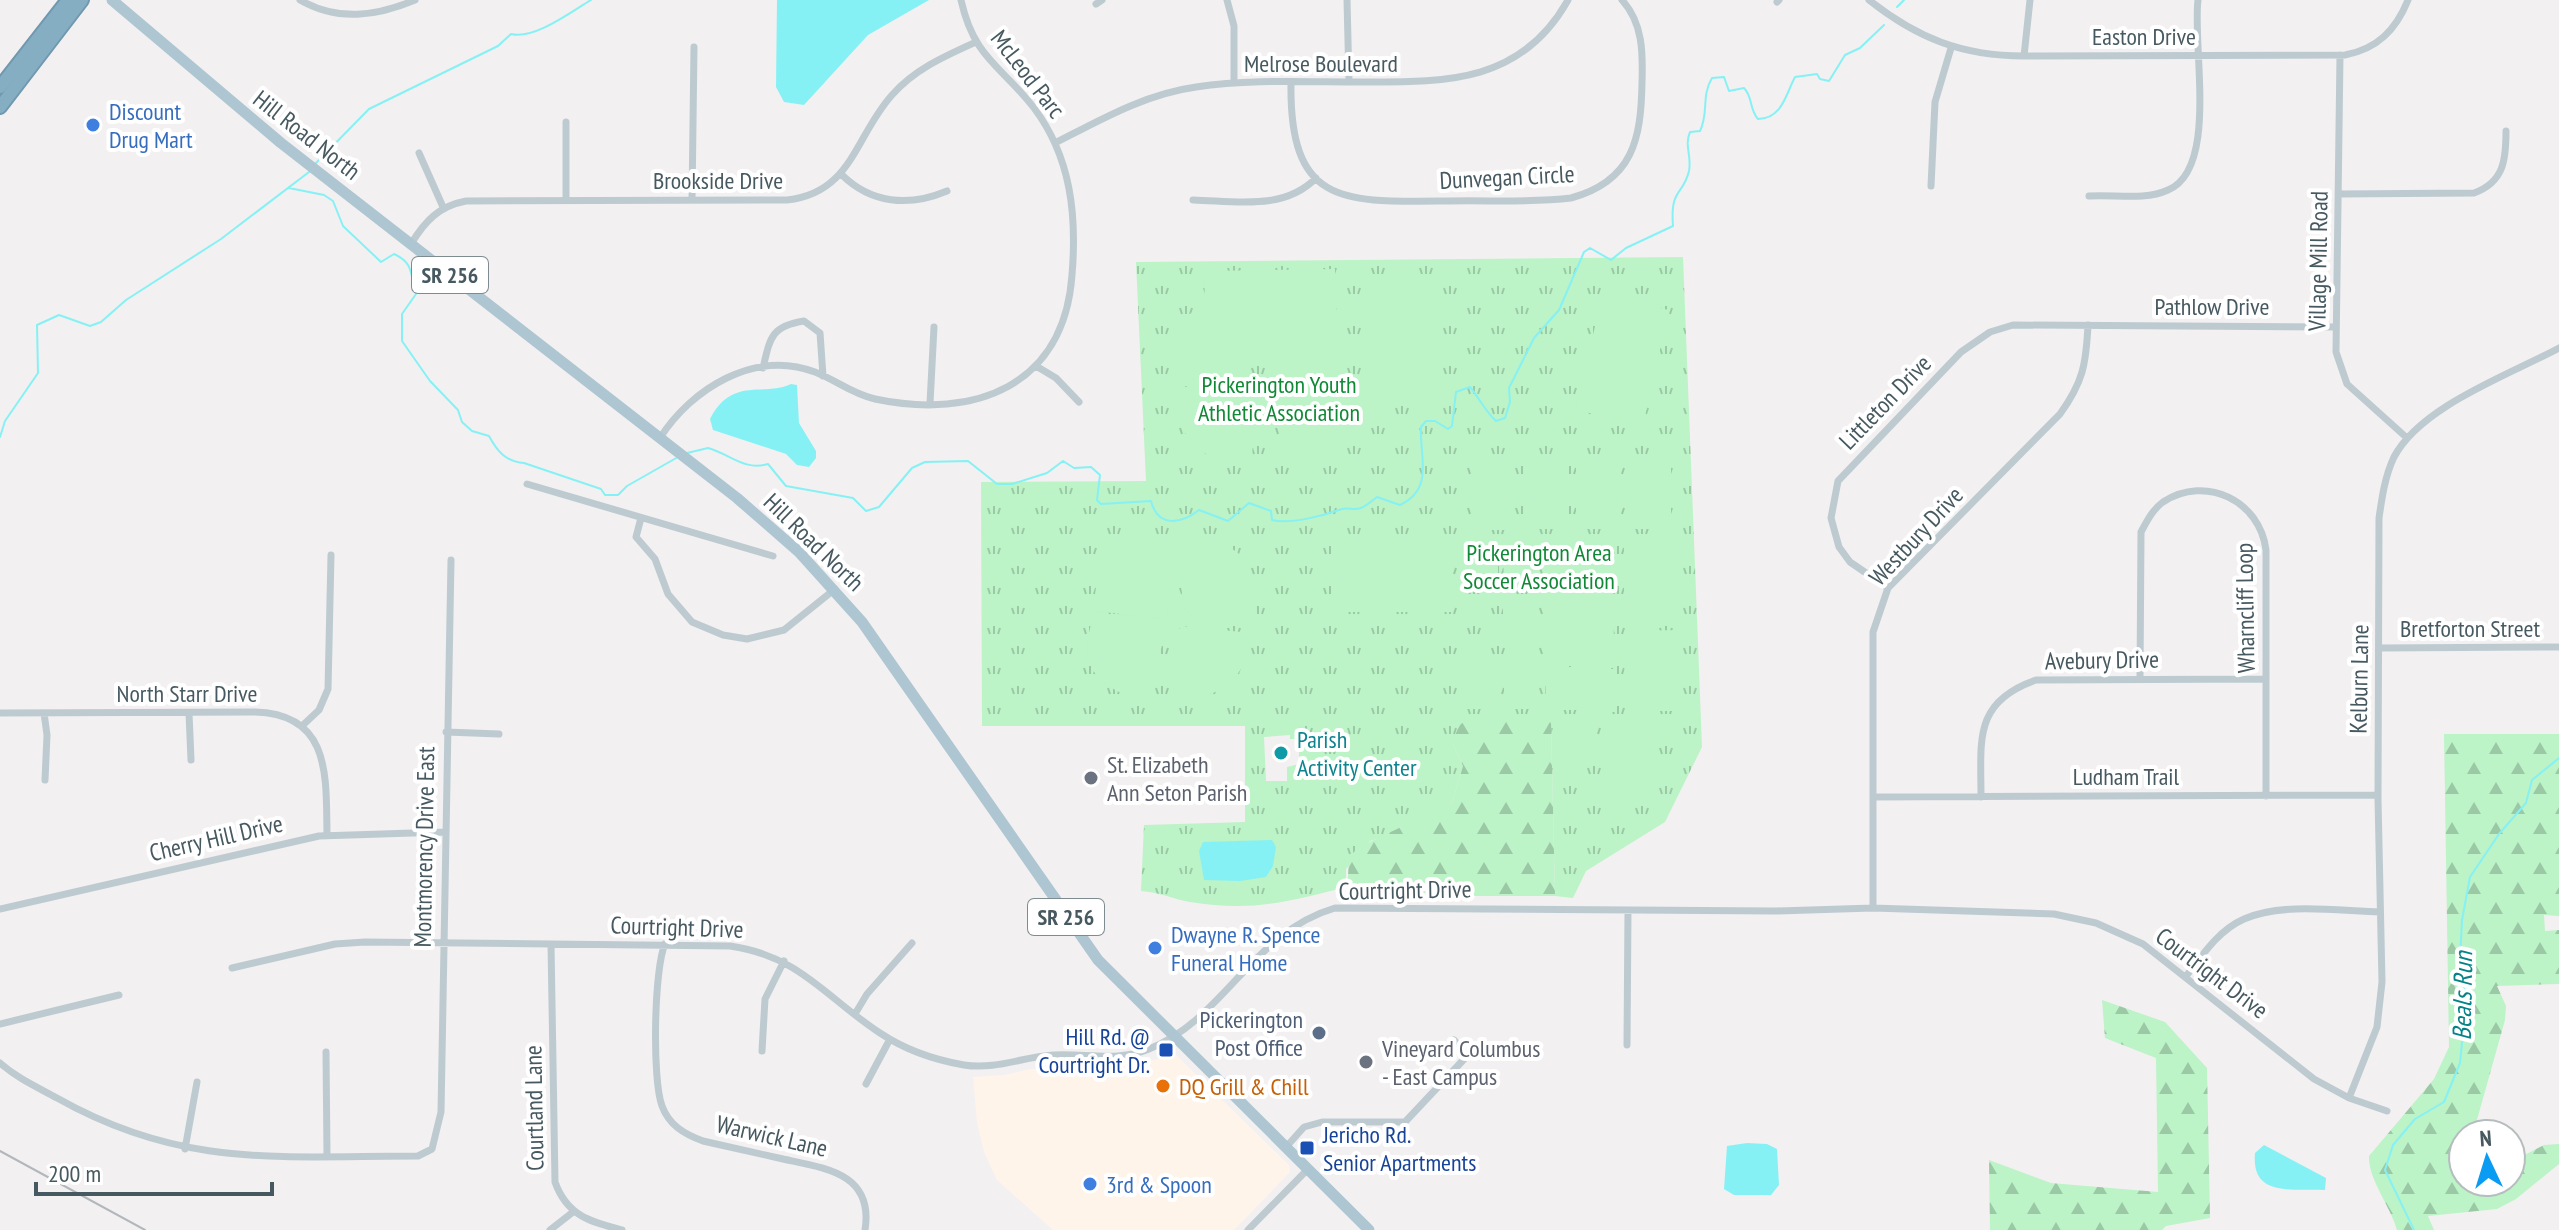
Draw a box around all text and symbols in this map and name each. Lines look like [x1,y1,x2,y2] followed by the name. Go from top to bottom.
[2092,21,2196,52] street label: Easton Drive
[984,24,1072,125] street label: McLeod Parc
[1244,48,1398,79] street label: Melrose Boulevard
[247,83,367,187] street label: Hill Road North
[109,96,193,155] place label: Discount Drug Mart
[84,116,102,134] marker: Discount Drug Mart
[1439,158,1575,196] street label: Dunvegan Circle
[653,165,783,196] street label: Brookside Drive
[2301,191,2335,332] street label: Village Mill Road
[412,257,488,293] road number: SR 256
[2154,291,2270,322] street label: Pathlow Drive
[1832,348,1938,456] street label: Littleton Drive
[1198,369,1360,428] park label: Pickerington Youth Athletic Association
[1862,480,1970,592] street label: Westbury Drive
[757,486,871,598] street label: Hill Road North
[1463,537,1615,596] park label: Pickerington Area Soccer Association
[2228,543,2262,673] street label: Wharncliff Loop
[2400,613,2540,644] street label: Bretforton Street
[2343,624,2375,734] street label: Kelburn Lane
[2045,644,2159,676] street label: Avebury Drive
[117,678,258,709] street label: North Starr Drive
[1297,724,1417,783] place label: Parish Activity Center
[1272,744,1290,762] marker: Parish Activity Center
[407,746,441,948] street label: Montmorency Drive East
[1107,749,1247,808] place label: St. Elizabeth Ann Seton Parish
[2073,761,2180,792] street label: Ludham Trail
[1082,769,1100,787] marker: St. Elizabeth Ann Seton Parish
[146,808,286,868] street label: Cherry Hill Drive
[1338,873,1472,907] street label: Courtright Drive
[1028,899,1104,935] road number: SR 256
[610,909,744,945] street label: Courtright Drive
[1171,919,1320,978] place label: Dwayne R. Spence Funeral Home
[2150,921,2274,1025] street label: Courtright Drive
[1146,939,1164,957] marker: Dwayne R. Spence Funeral Home
[2445,950,2479,1041] water label: Beals Run
[1199,1004,1303,1063] place label: Pickerington Post Office
[1039,1021,1150,1080] place label: Hill Rd. @ Courtright Dr.
[1310,1024,1328,1042] marker: Pickerington Post Office
[1381,1033,1540,1092] place label: Vineyard Columbus - East Campus
[1157,1041,1175,1059] marker: Hill Rd. @ Courtright Dr.
[517,1045,551,1171] street label: Courtland Lane
[1357,1053,1375,1071] marker: Vineyard Columbus - East Campus
[1179,1071,1309,1102] place label: DQ Grill & Chill
[1154,1077,1172,1095] marker: DQ Grill & Chill
[714,1108,830,1164] street label: Warwick Lane
[2447,1118,2527,1198] north arrow
[1322,1119,1476,1178] place label: Jericho Rd. Senior Apartments
[2479,1124,2493,1152] text: N
[1298,1139,1316,1157] marker: Jericho Rd. Senior Apartments
[36,1146,272,1196] scale bar
[48,1158,101,1189] text: 200 m
[1106,1169,1212,1200] place label: 3rd & Spoon
[1081,1175,1099,1193] marker: 3rd & Spoon

